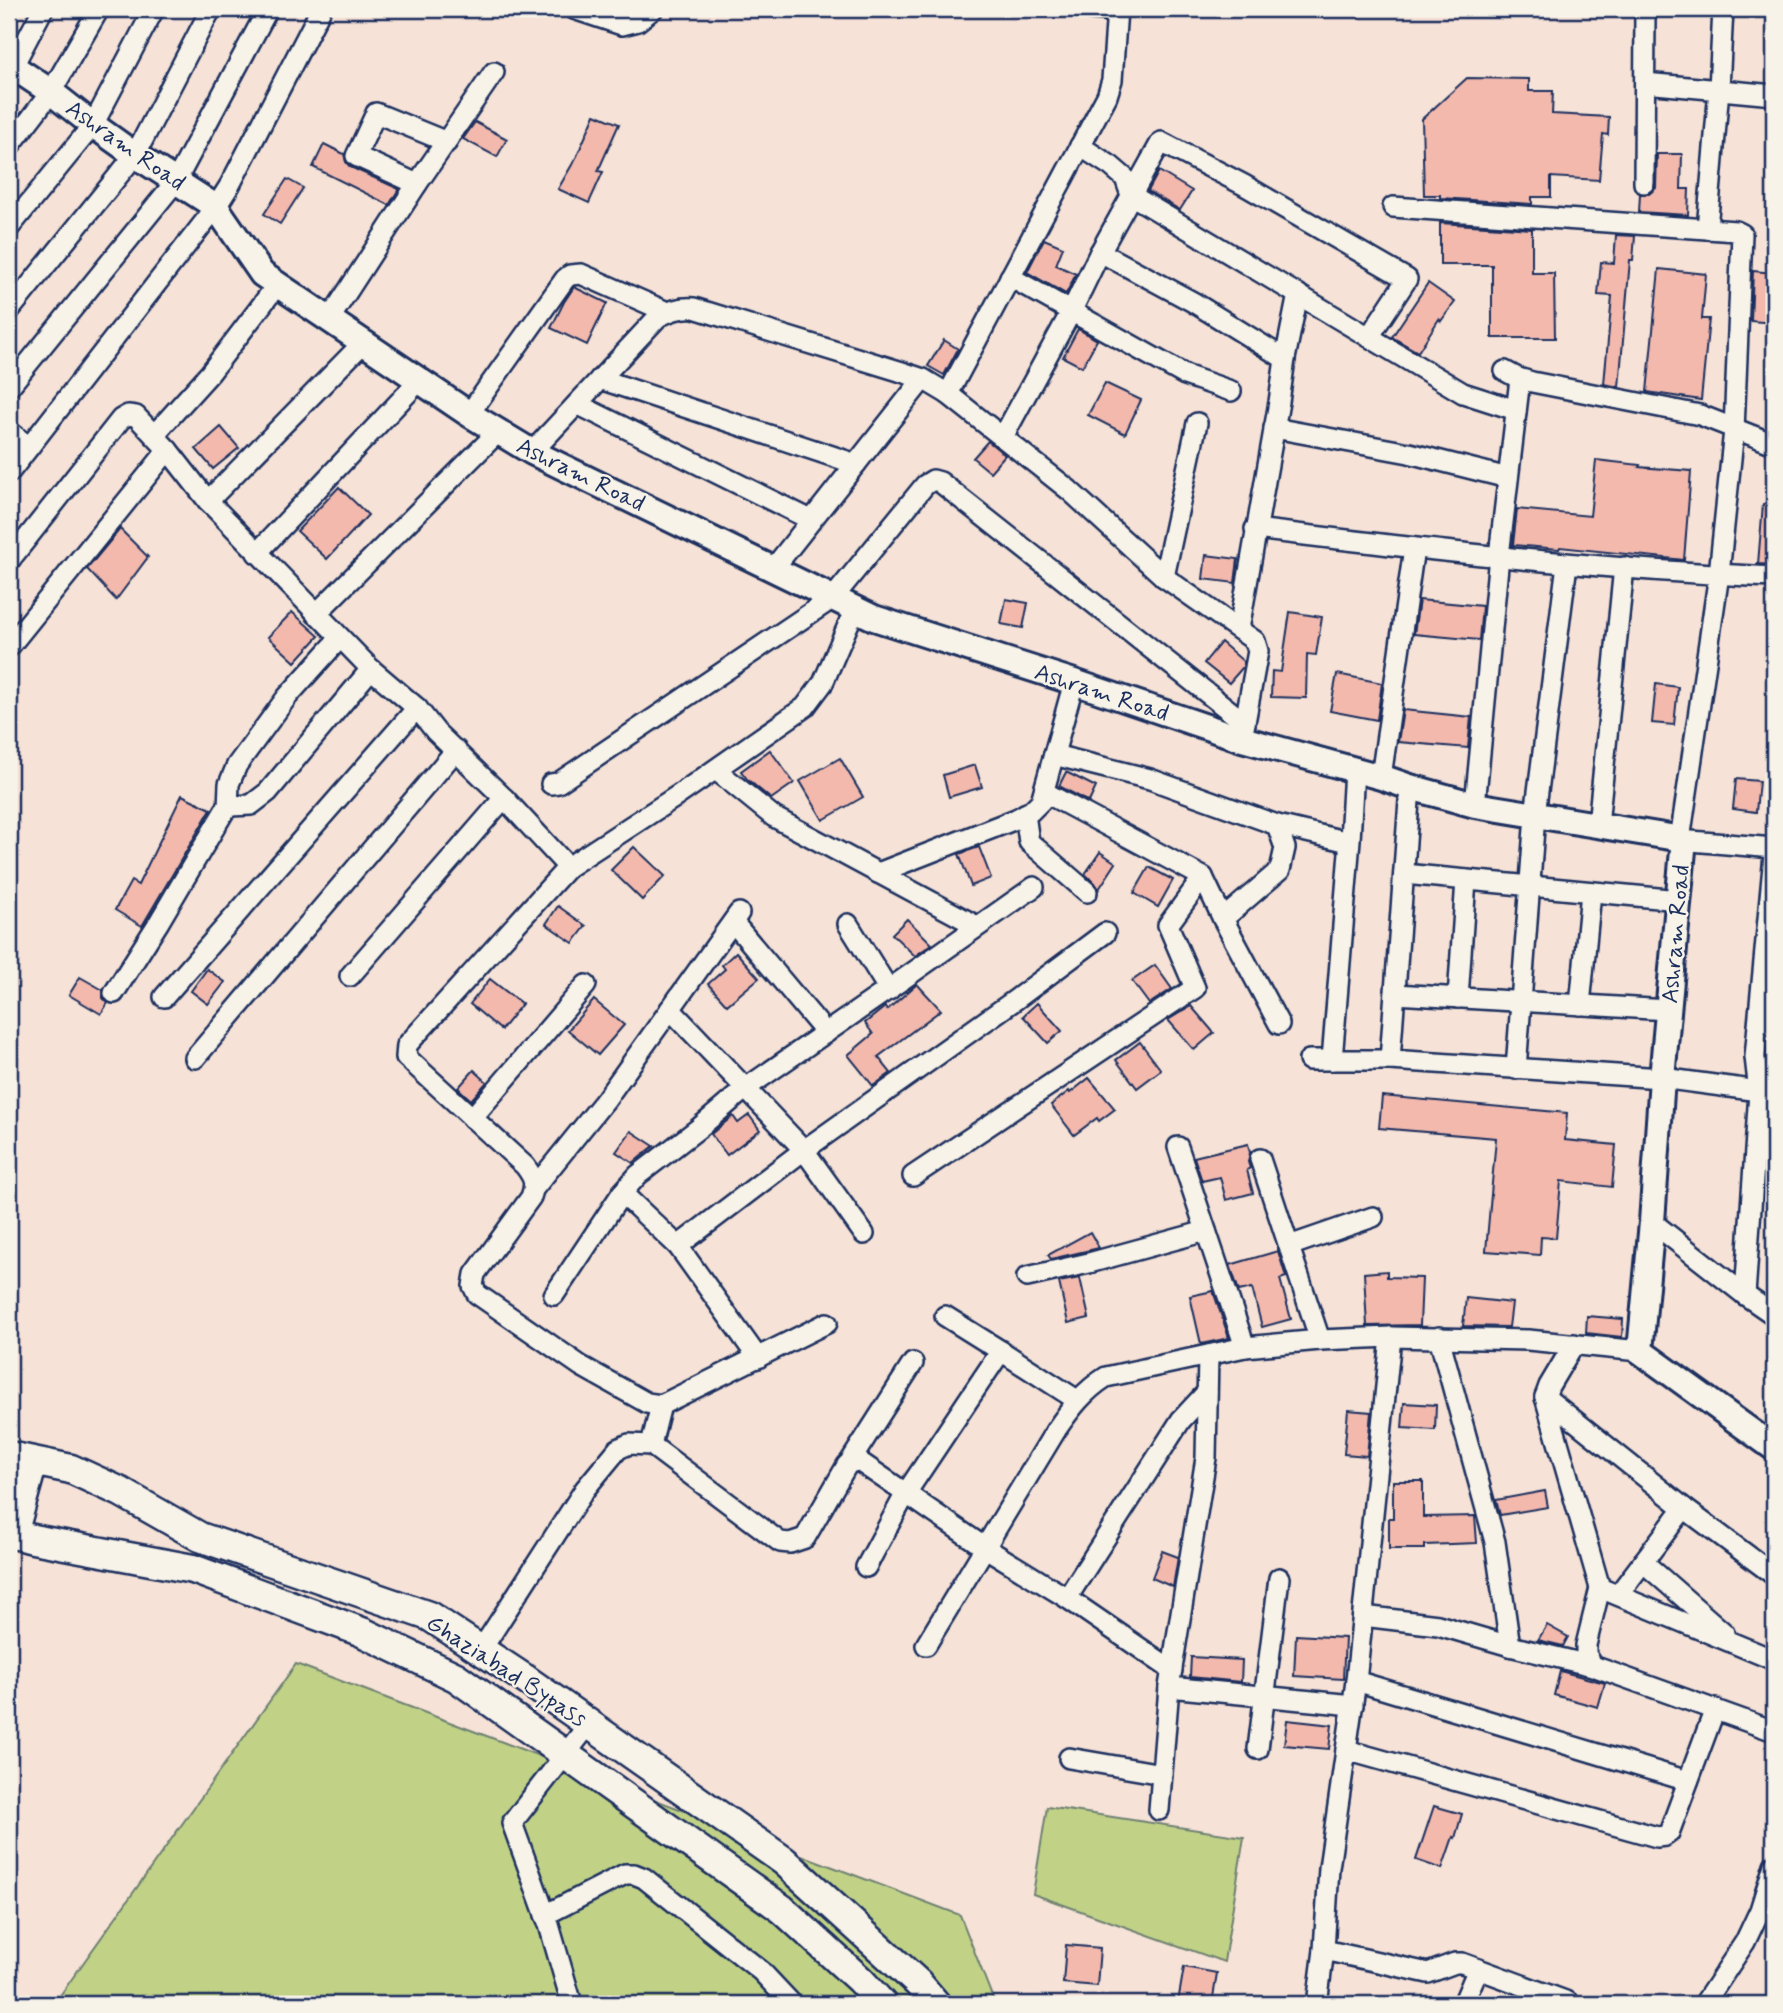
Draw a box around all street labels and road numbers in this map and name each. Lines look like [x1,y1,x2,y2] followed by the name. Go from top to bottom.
[59,94,191,199] street label: Ashram Road
[511,431,650,520] street label: Ashram Road
[1031,657,1173,730] street label: Ashram Road
[1655,863,1698,1005] street label: Ashram Road
[420,1608,593,1735] street label: Ghaziabad Bypass

